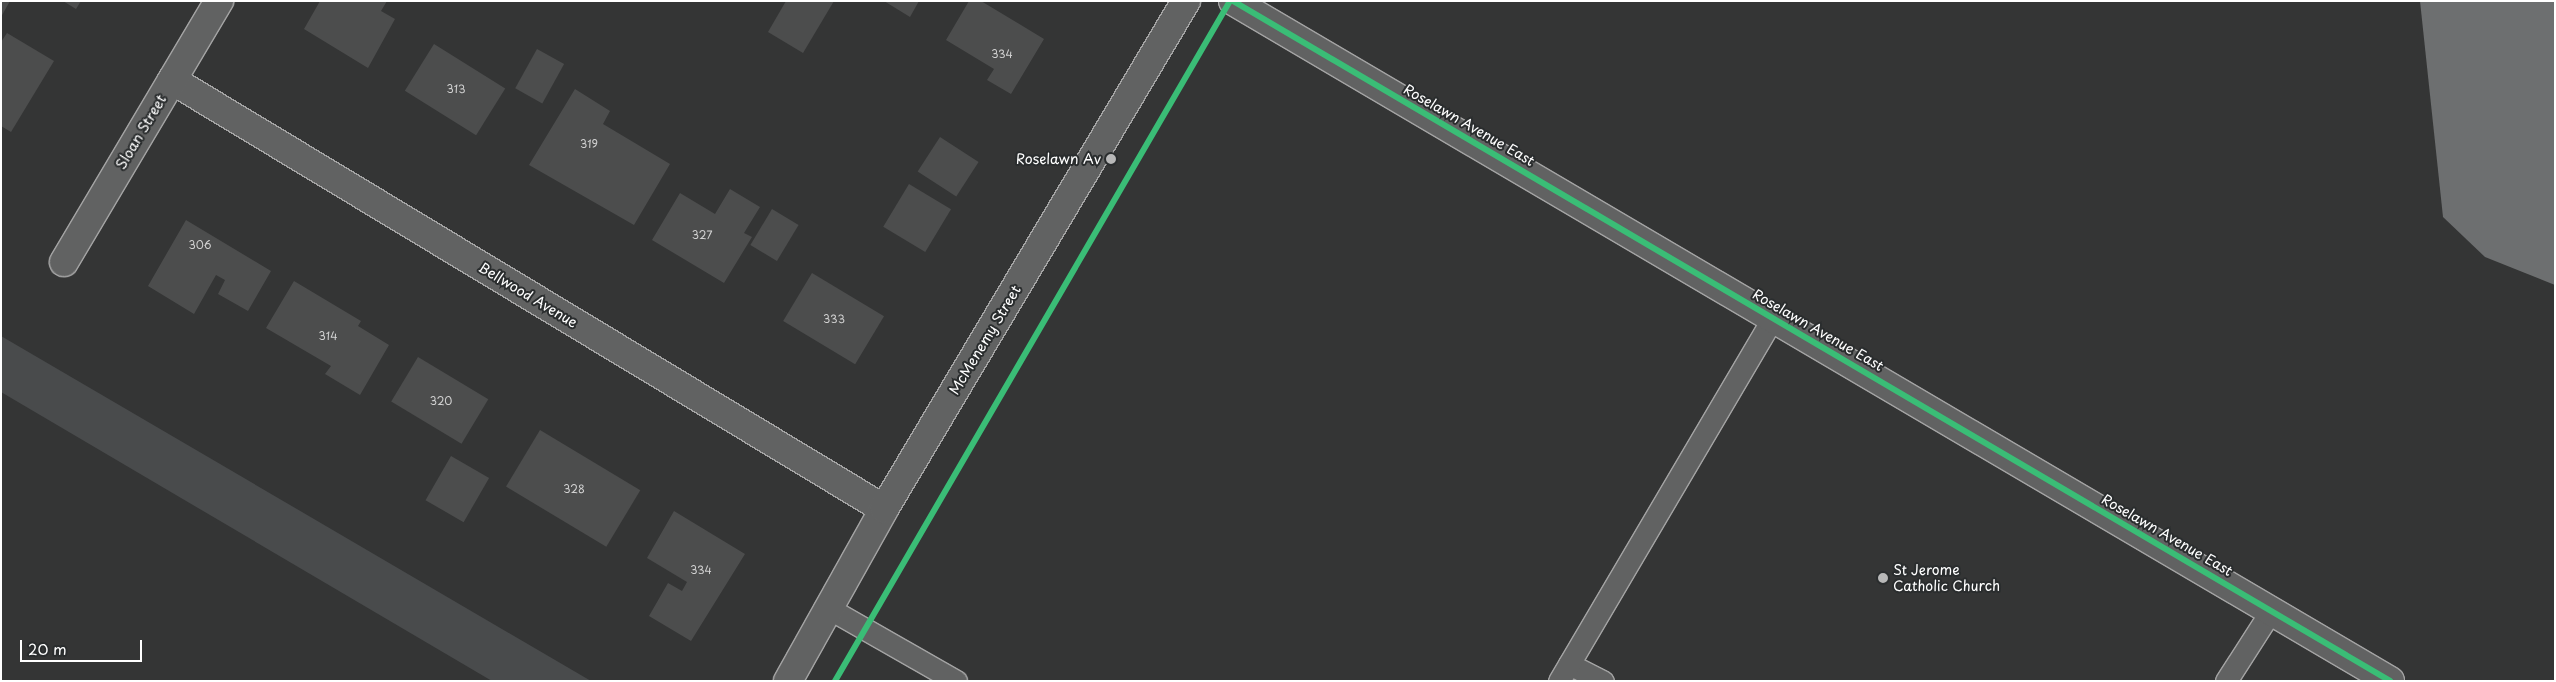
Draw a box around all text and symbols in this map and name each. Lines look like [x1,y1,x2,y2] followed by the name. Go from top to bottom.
[991,47,1013,61] house number: 334
[1401,81,1537,169] street label: Roselawn Avenue East
[446,82,466,96] house number: 313
[112,92,170,172] street label: Sloan Street
[580,137,598,151] house number: 319
[1017,151,1101,167] place label: Roselawn Av
[1105,153,1117,165] marker: Roselawn Av
[692,228,712,242] house number: 327
[188,238,212,252] house number: 306
[475,259,581,331] street label: Bellwood Avenue
[946,282,1024,398] street label: McMenemy Street
[1750,286,1886,374] street label: Roselawn Avenue East
[823,312,845,326] house number: 333
[319,329,337,343] house number: 314
[430,394,452,408] house number: 320
[563,482,585,496] house number: 328
[2099,491,2235,579] street label: Roselawn Avenue East
[1893,562,2001,594] place label: St Jerome Catholic Church
[690,563,712,577] house number: 334
[1877,572,1889,584] marker: St Jerome Catholic Church
[22,630,145,662] scale bar
[28,637,67,660] text: 20 m

